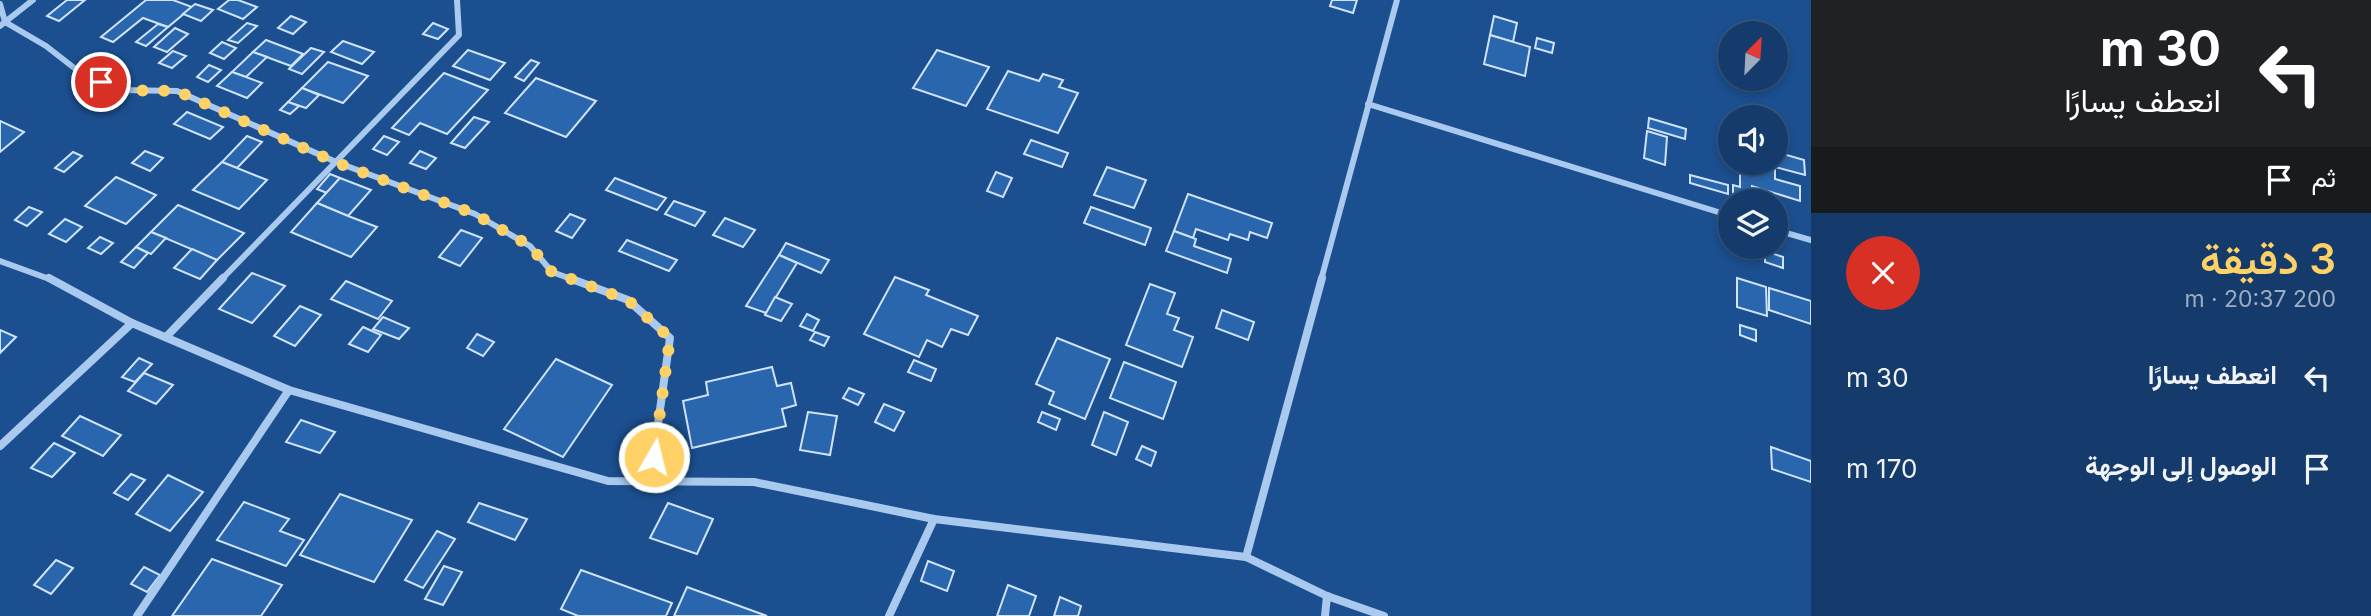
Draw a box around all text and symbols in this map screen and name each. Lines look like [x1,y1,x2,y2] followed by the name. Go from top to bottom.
[2100,19,2221,78] text: 30 m
[1718,21,1788,91] north arrow
[1718,21,1788,259] map controls
[2245,28,2336,119] icon: left
[71,52,131,112] pin
[82,63,120,101] icon: arrive
[2064,81,2221,120] text: انعطف يسارًا
[1718,105,1788,175] button: sound
[2260,161,2298,199] icon: arrive
[2312,162,2336,193] text: ثم
[1718,189,1788,259] button: layers
[2200,233,2336,284] text: 3 دقيقة
[1846,236,1920,310] button: close
[2184,285,2336,313] text: 200 m · 20:37
[2148,359,2277,390] text: انعطف يسارًا
[2298,359,2336,397] icon: left
[1846,362,1909,393] text: 30 m
[617,420,691,494] position arrow
[2085,450,2277,481] text: الوصول إلى الوجهة
[2298,450,2336,488] icon: arrive
[1846,453,1917,484] text: 170 m

